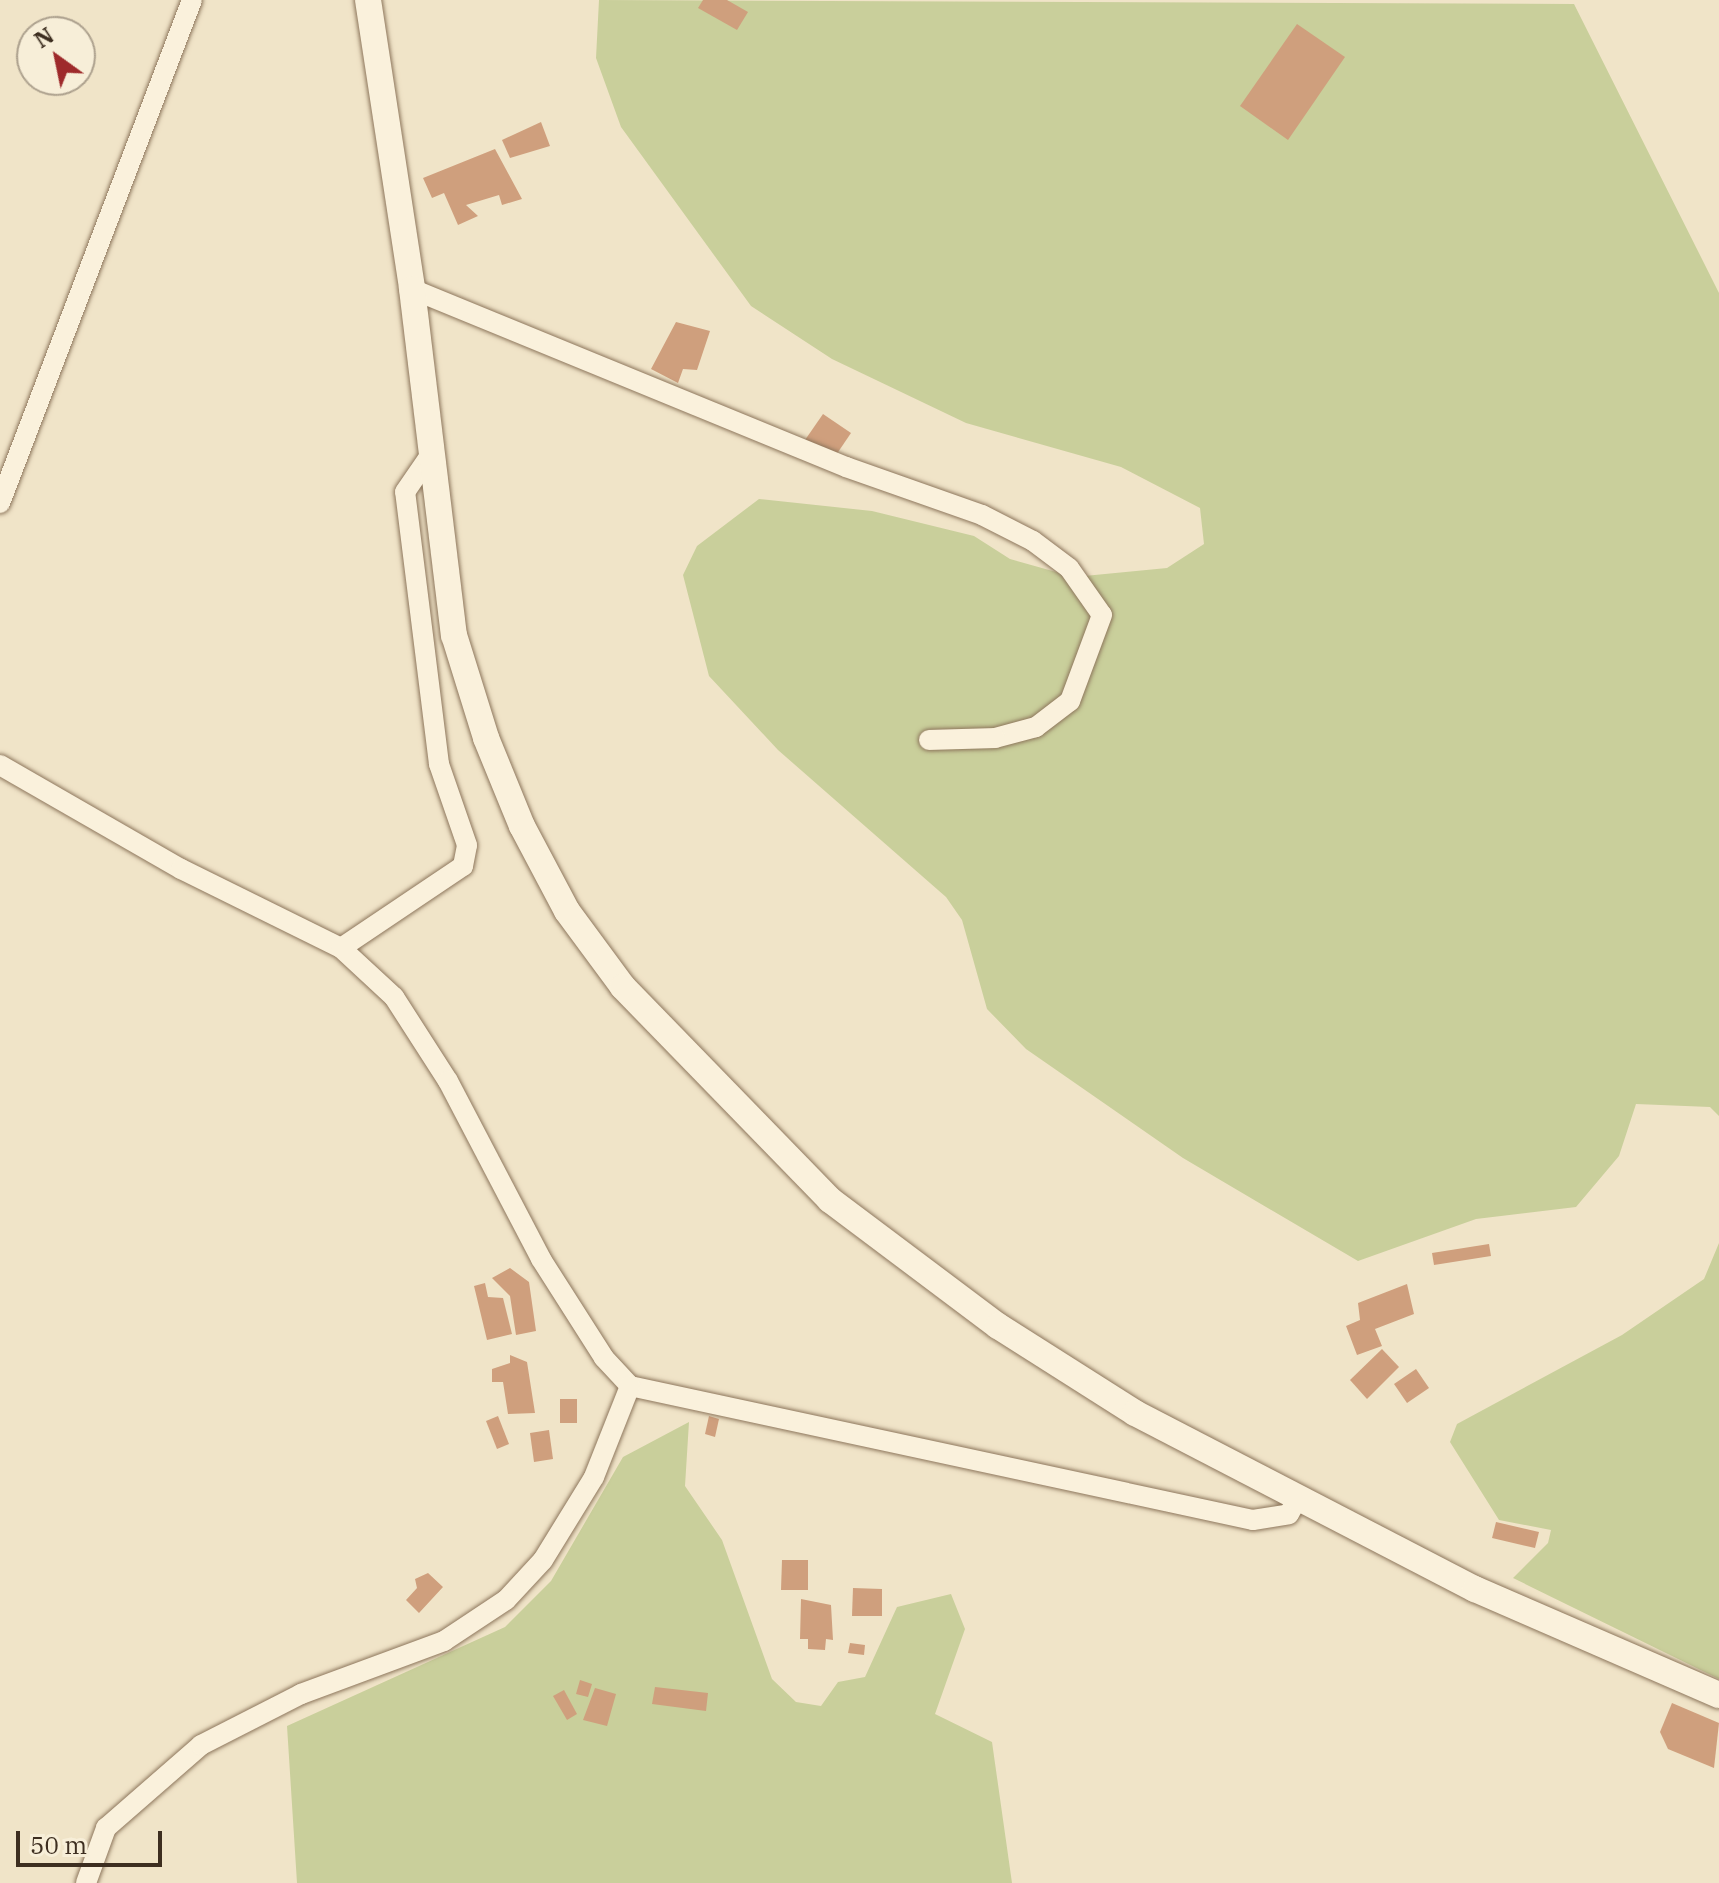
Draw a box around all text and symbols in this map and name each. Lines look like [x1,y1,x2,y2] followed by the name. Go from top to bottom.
[16,16,96,96] north arrow
[29,20,59,54] text: N
[20,1815,166,1865] scale bar
[30,1829,87,1861] text: 50 m

